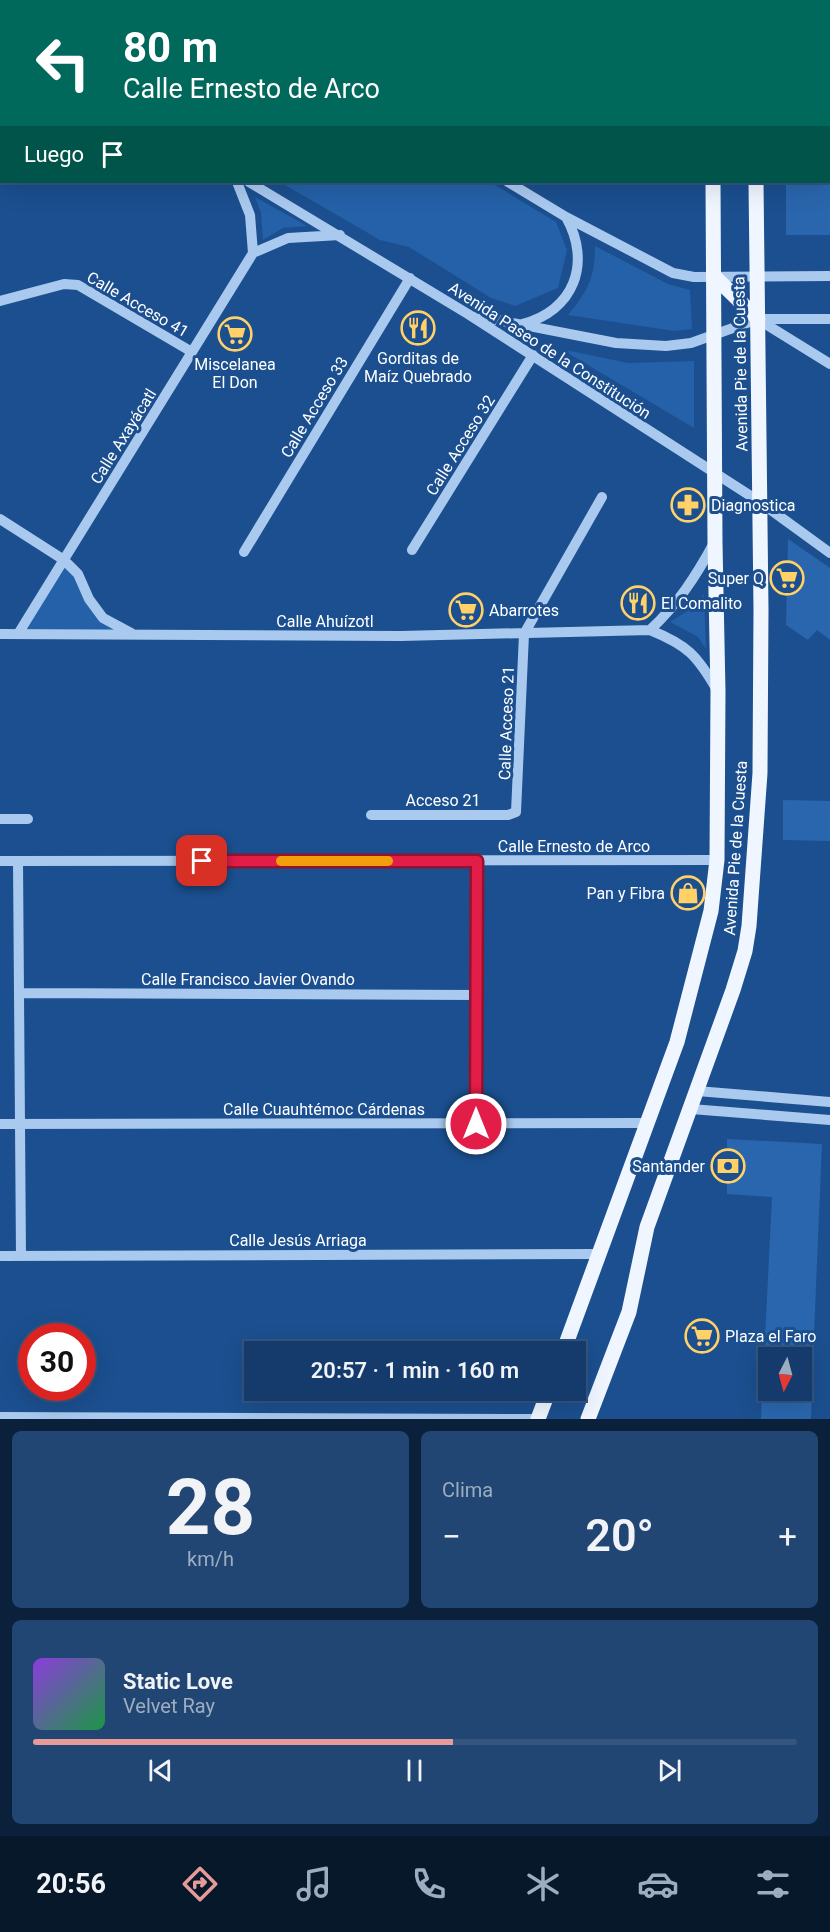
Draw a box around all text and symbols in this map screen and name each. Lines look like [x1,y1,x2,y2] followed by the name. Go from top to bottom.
[123,23,218,72] text: 80 m
[24,24,102,102] icon: left
[123,73,380,105] text: Calle Ernesto de Arco
[96,138,129,171] icon: arrive
[24,142,84,167] text: Luego
[83,268,192,341] street label: Calle Acceso 41
[729,276,752,452] street label: Avenida Pie de la Cuesta
[445,278,654,423] street label: Avenida Paseo de la Constitución
[400,310,436,346] restaurant icon: Gorditas de Maíz Quebrado
[217,316,253,352] supermarket icon: Miscelanea El Don
[364,349,472,386] place label: Gorditas de Maíz Quebrado
[277,353,352,461] street label: Calle Acceso 33
[194,355,276,392] place label: Miscelanea El Don
[87,385,160,487] street label: Calle Axayácatl
[422,392,499,499] street label: Calle Acceso 32
[670,487,706,523] pharmacy icon: Diagnostica
[711,496,796,515] place label: Diagnostica
[769,560,805,596] supermarket icon: Super Q
[708,569,764,588] place label: Super Q
[620,585,656,621] restaurant icon: El Comalito
[448,592,484,628] supermarket icon: Abarrotes
[661,594,742,613] place label: El Comalito
[489,601,559,620] place label: Abarrotes
[276,612,374,631] street label: Calle Ahuízotl
[495,666,518,780] street label: Calle Acceso 21
[720,760,751,936] street label: Avenida Pie de la Cuesta
[405,791,481,810] street label: Acceso 21
[176,835,227,886] pin
[498,837,650,856] street label: Calle Ernesto de Arco
[185,844,218,877] icon: arrive
[670,875,706,911] shop icon: Pan y Fibra
[586,884,665,903] place label: Pan y Fibra
[141,970,355,989] street label: Calle Francisco Javier Ovando
[444,1092,508,1156] position arrow
[223,1100,425,1119] street label: Calle Cuauhtémoc Cárdenas
[710,1148,746,1184] bank icon: Santander
[632,1157,706,1176] place label: Santander
[229,1231,367,1250] street label: Calle Jesús Arriaga
[684,1318,720,1354] supermarket icon: Plaza el Faro
[18,1323,96,1401] speed limit sign: 30
[725,1327,816,1346] place label: Plaza el Faro
[758,1347,812,1401] north arrow
[758,1347,812,1401] map controls
[311,1358,519,1383] text: 20:57 · 1 min · 160 m
[166,1462,255,1553] text: 28
[442,1478,493,1502] text: Clima
[585,1509,654,1562] text: 20°
[442,1517,461,1556] text: −
[778,1517,797,1556] text: +
[187,1547,234,1571] text: km/h
[123,1669,233,1694] text: Static Love
[123,1694,215,1718] text: Velvet Ray
[144,1754,177,1787] icon: previous
[398,1754,431,1787] icon: pause
[653,1754,686,1787] icon: next
[179,1863,221,1905] icon: directions
[293,1863,335,1905] icon: music
[408,1863,450,1905] icon: phone
[522,1863,564,1905] icon: climate
[637,1863,679,1905] icon: car
[752,1863,794,1905] icon: filters
[36,1868,106,1900] text: 20:56

